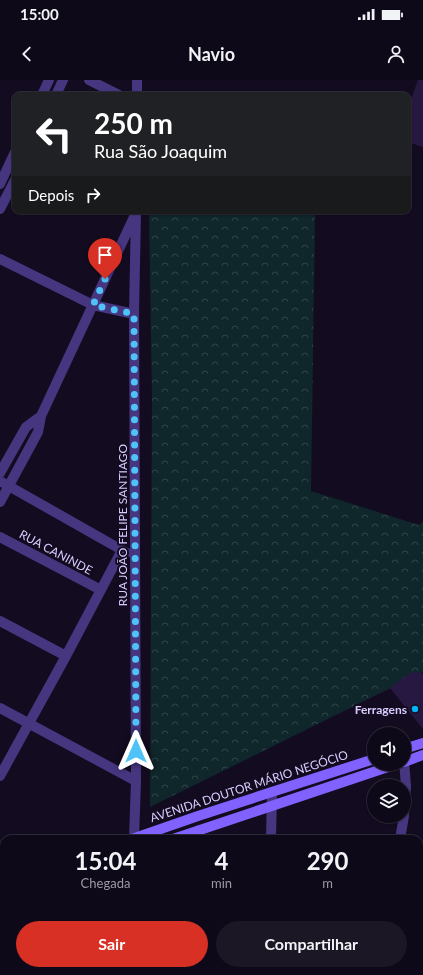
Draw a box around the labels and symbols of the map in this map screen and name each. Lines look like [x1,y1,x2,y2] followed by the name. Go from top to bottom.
[88,238,122,279] pin
[115,443,130,606] street label: RUA JOÃO FELIPE SANTIAGO
[17,526,95,578] street label: RUA CANINDE
[355,702,407,717] place label: Ferragens
[410,704,420,714] marker: Ferragens
[115,730,157,772] position arrow
[148,747,350,825] street label: AVENIDA DOUTOR MÁRIO NEGÓCIO

